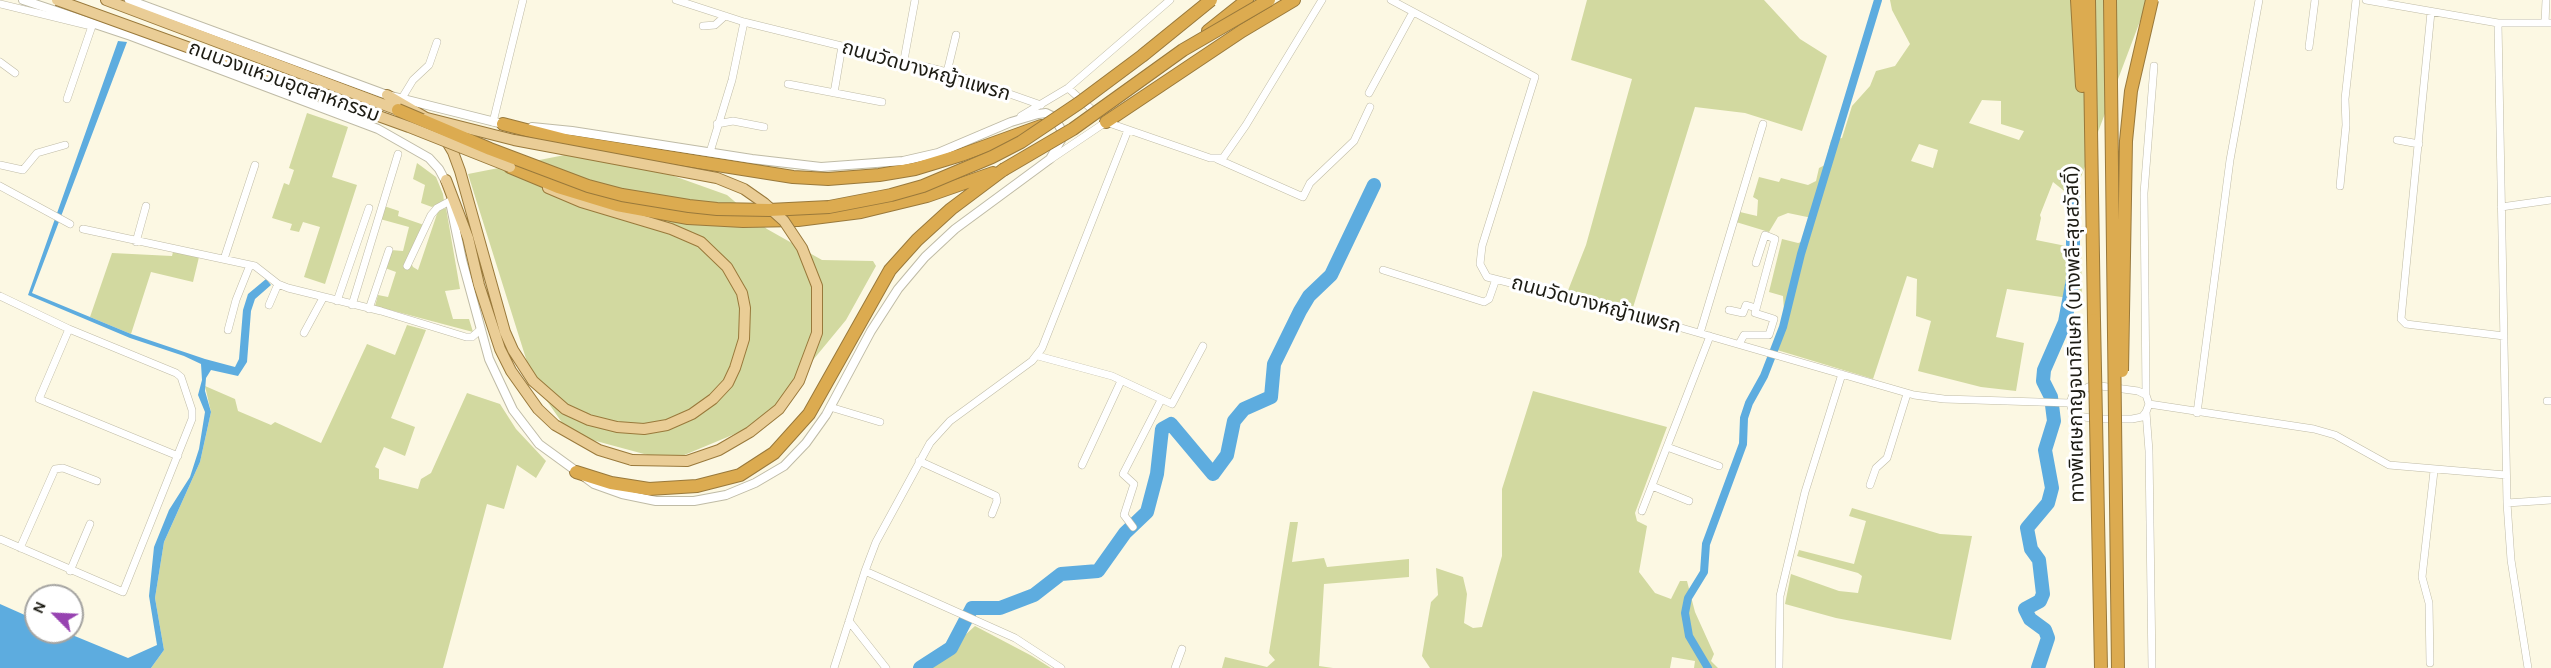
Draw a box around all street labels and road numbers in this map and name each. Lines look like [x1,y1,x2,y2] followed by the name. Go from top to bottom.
[839,35,1013,107] street label: ถนนวัดบางหญ้าแพรก
[185,36,383,128] street label: ถนนวงแหวนอุตสาหกรรม
[2060,165,2090,503] street label: ทางพิเศษกาญจนาภิเษก (บางพลี-สุขสวัสดิ์)
[1509,271,1683,339] street label: ถนนวัดบางหญ้าแพรก

